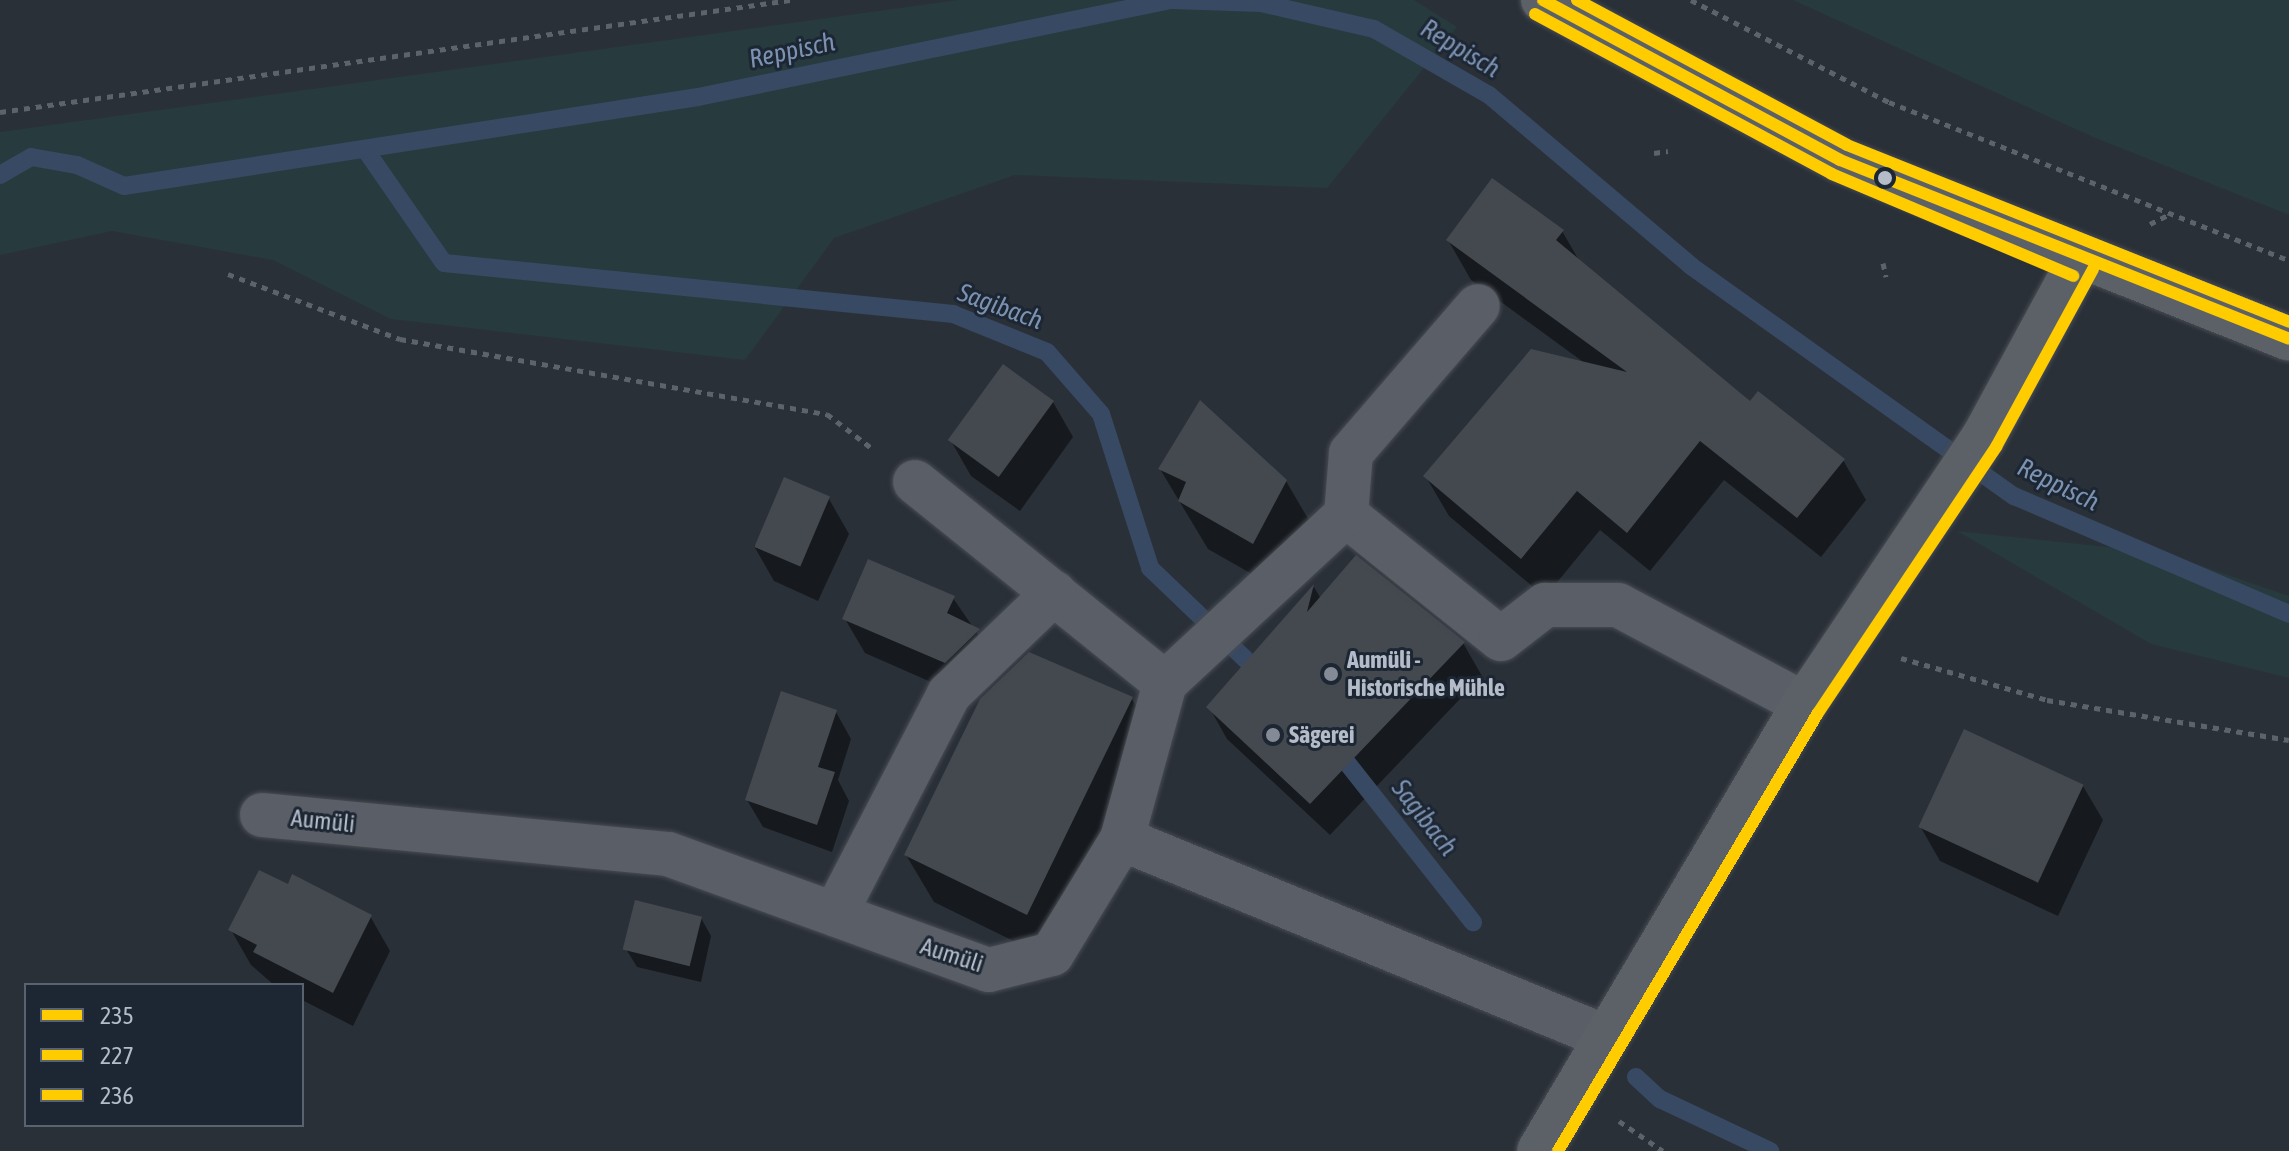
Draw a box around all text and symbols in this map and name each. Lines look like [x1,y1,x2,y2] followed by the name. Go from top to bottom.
[1415,13,1505,85] water label: Reppisch
[746,27,838,75] water label: Reppisch
[1877,170,1893,186] unlabelled marker
[953,277,1047,337] water label: Sagibach
[2012,452,2104,518] water label: Reppisch
[1347,646,1505,702] place label: Aumüli - Historische Mühle
[1322,665,1340,683] marker: Aumüli - Historische Mühle
[1289,721,1354,749] place label: Sägerei
[1264,726,1282,744] marker: Sägerei
[1385,774,1463,862] water label: Sagibach
[290,803,356,839] street label: Aumüli
[917,931,987,979] street label: Aumüli
[24,983,304,1127] legend
[100,1002,134,1029] text: 235
[100,1042,134,1069] text: 227
[100,1082,134,1109] text: 236

